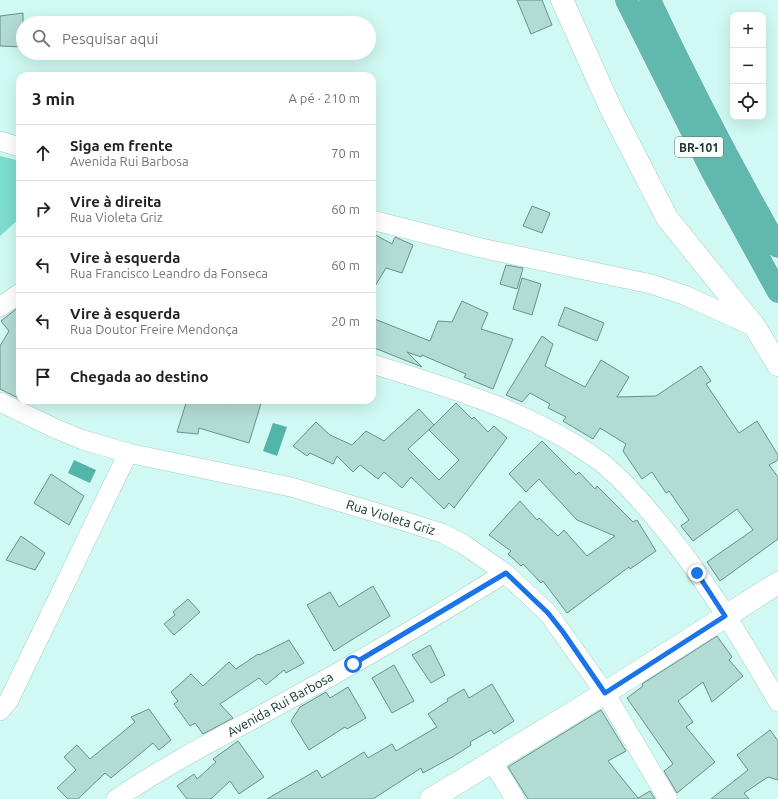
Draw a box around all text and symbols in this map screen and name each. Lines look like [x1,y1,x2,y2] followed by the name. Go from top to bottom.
[730,12,766,120] map controls
[730,12,766,48] button: +
[16,16,376,60] search box
[30,27,52,49] icon: search
[62,30,158,47] text: Pesquisar aqui
[730,48,766,84] button: −
[730,84,766,120] button: locate
[32,89,75,108] text: 3 min
[288,91,360,105] text: A pé · 210 m
[70,137,173,154] text: Siga em frente
[675,137,723,157] road number: BR-101
[32,142,54,164] icon: ahead
[331,146,360,160] text: 70 m
[70,154,189,168] text: Avenida Rui Barbosa
[70,193,162,210] text: Vire à direita
[32,198,54,220] icon: right
[331,202,360,216] text: 60 m
[70,210,163,224] text: Rua Violeta Griz
[70,249,180,266] text: Vire à esquerda
[32,254,54,276] icon: left
[331,258,360,272] text: 60 m
[70,266,268,280] text: Rua Francisco Leandro da Fonseca
[70,305,180,322] text: Vire à esquerda
[32,310,54,332] icon: left
[331,314,360,328] text: 20 m
[70,322,238,336] text: Rua Doutor Freire Mendonça
[32,366,54,388] icon: arrive
[70,368,209,385] text: Chegada ao destino
[345,497,437,537] street label: Rua Violeta Griz
[688,564,706,582] route end
[344,655,362,673] route start
[225,669,335,739] street label: Avenida Rui Barbosa

